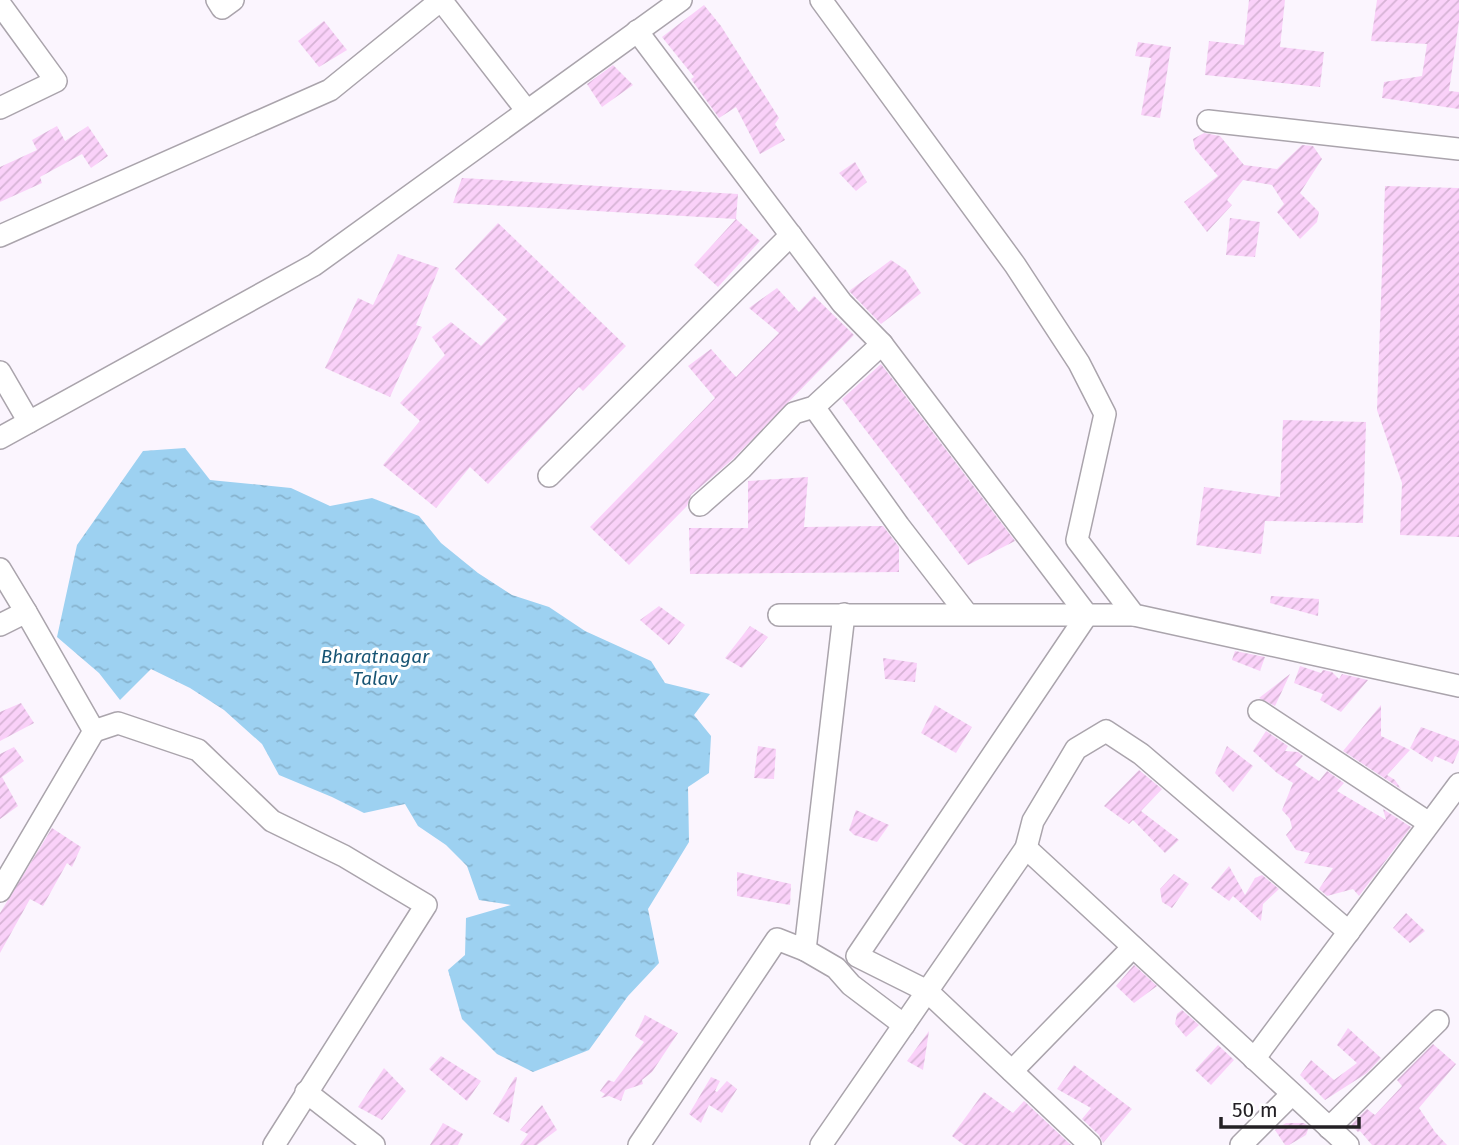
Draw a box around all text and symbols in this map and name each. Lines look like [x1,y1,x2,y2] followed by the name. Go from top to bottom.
[321,645,430,690] water label: Bharatnagar Talav
[1221,1086,1359,1130] scale bar
[1232,1097,1278,1123] text: 50 m

